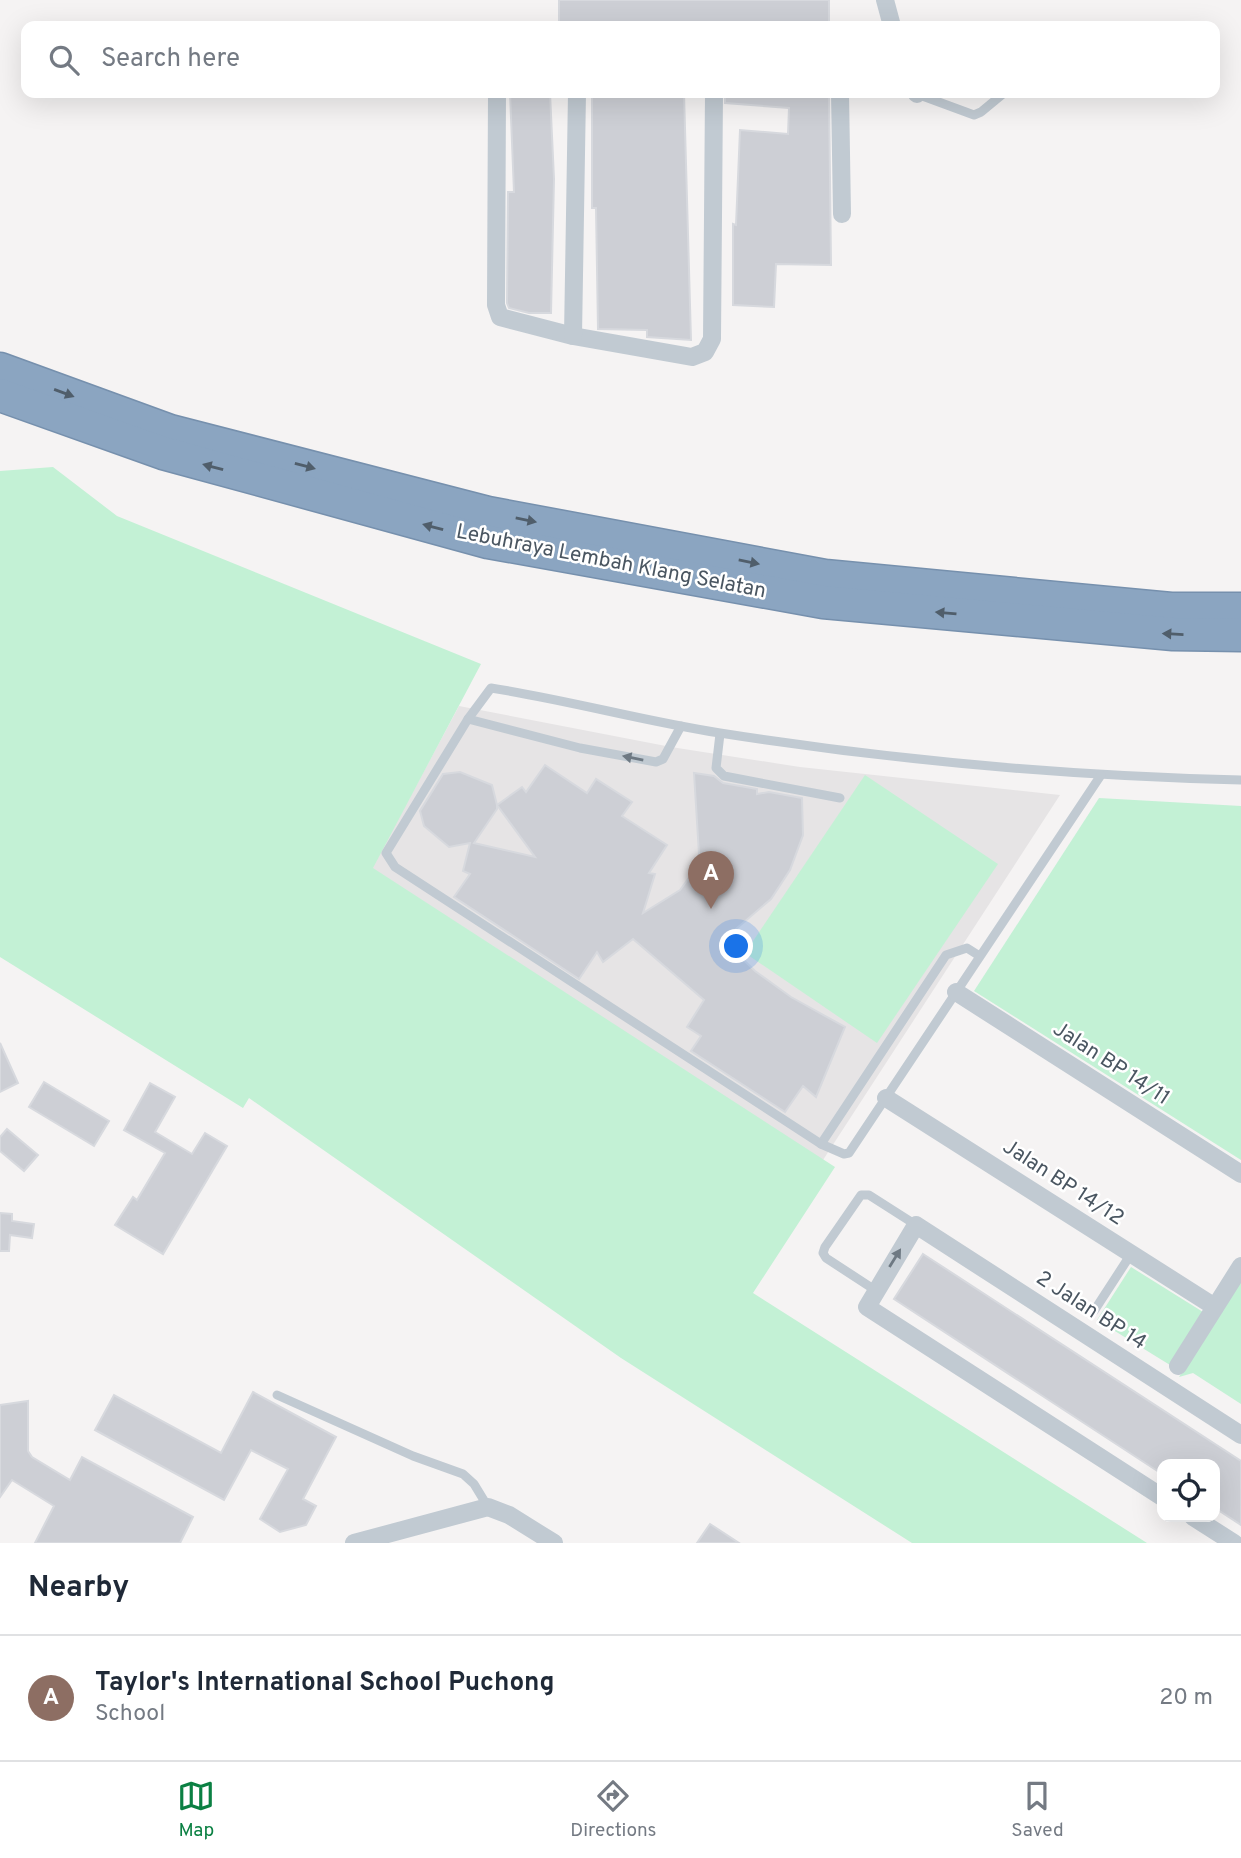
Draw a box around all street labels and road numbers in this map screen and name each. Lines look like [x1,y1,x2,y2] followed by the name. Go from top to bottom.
[454,519,768,605] street label: Lebuhraya Lembah Klang Selatan
[1047,1016,1175,1112] street label: Jalan BP 14/11
[997,1134,1129,1232] street label: Jalan BP 14/12
[1031,1265,1151,1357] street label: 2 Jalan BP 14

